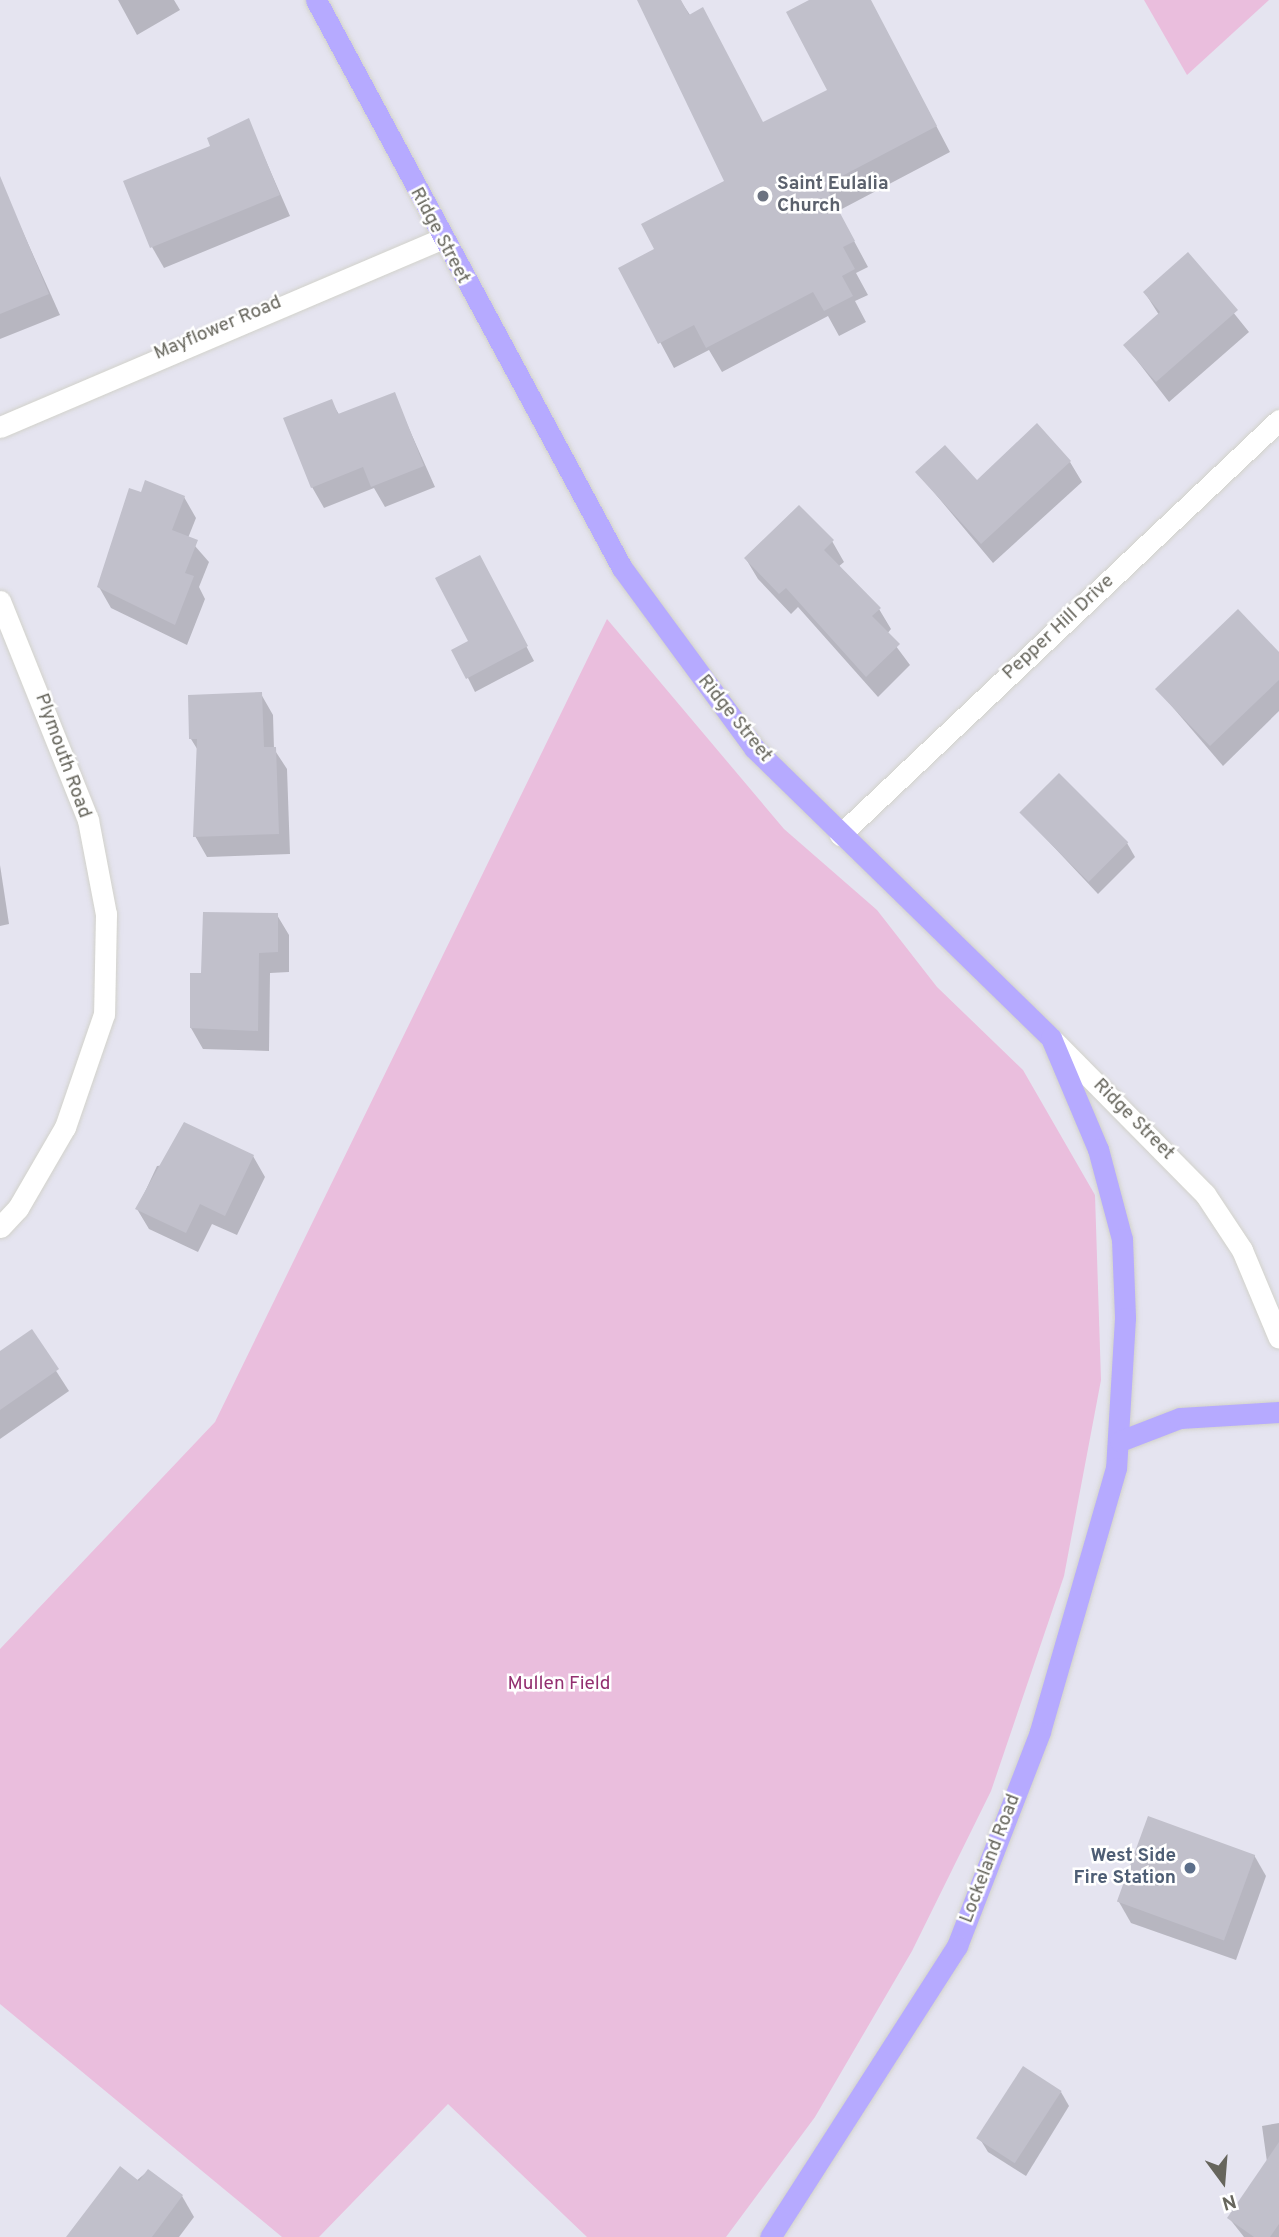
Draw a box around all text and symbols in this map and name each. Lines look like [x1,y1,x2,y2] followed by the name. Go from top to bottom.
[777,174,888,218] place label: Saint Eulalia Church
[404,184,474,288] street label: Ridge Street
[755,188,771,204] marker: Saint Eulalia Church
[151,292,285,366] street label: Mayflower Road
[999,571,1119,685] street label: Pepper Hill Drive
[692,671,776,767] street label: Ridge Street
[29,691,95,821] street label: Plymouth Road
[1088,1075,1178,1165] street label: Ridge Street
[508,1674,610,1696] park label: Mullen Field
[956,1791,1026,1927] street label: Lockeland Road
[1074,1846,1176,1890] place label: West Side Fire Station
[1182,1860,1198,1876] marker: West Side Fire Station
[1188,2146,1258,2216] north arrow
[1219,2188,1239,2215] text: N

